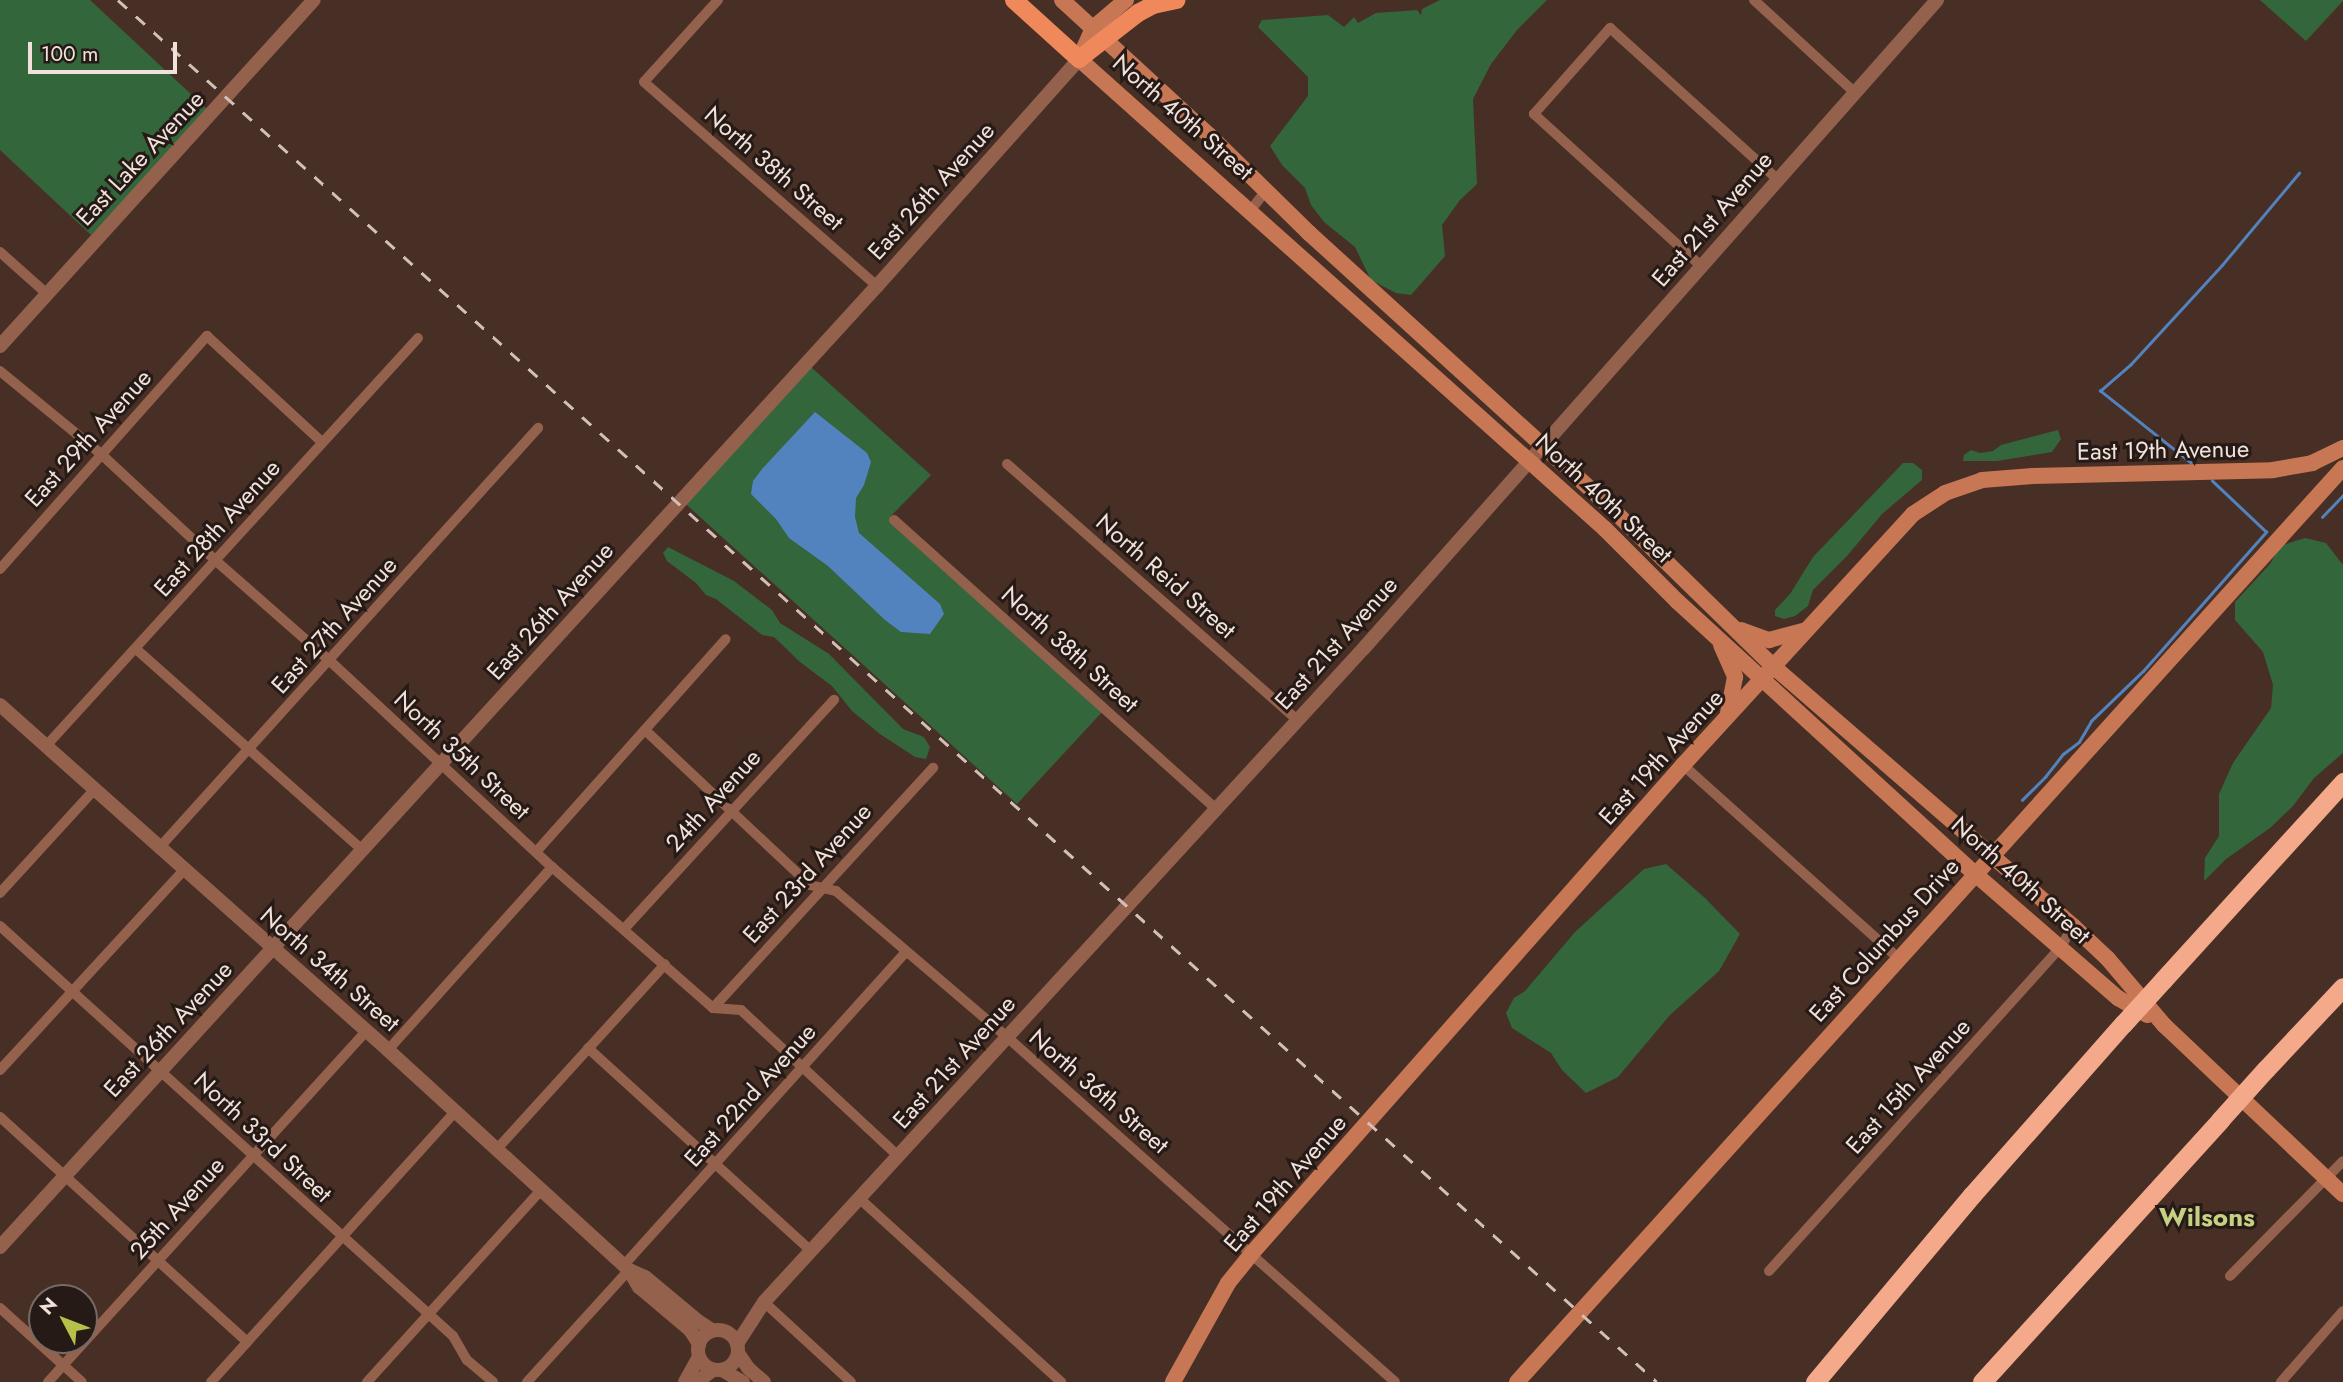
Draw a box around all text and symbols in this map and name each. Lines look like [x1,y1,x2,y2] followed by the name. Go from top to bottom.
[32,28,180,72] scale bar
[41,39,98,69] text: 100 m
[1107,48,1259,186] street label: North 40th Street
[70,84,210,232] street label: East Lake Avenue
[699,100,849,236] street label: North 38th Street
[862,116,1000,266] street label: East 26th Avenue
[1646,146,1778,292] street label: East 21st Avenue
[19,363,157,513] street label: East 29th Avenue
[1530,427,1678,569] street label: North 40th Street
[2077,434,2249,466] street label: East 19th Avenue
[148,454,286,602] street label: East 28th Avenue
[1090,508,1242,644] street label: North Reid Street
[481,536,619,686] street label: East 26th Avenue
[265,551,403,699] street label: East 27th Avenue
[1269,570,1403,716] street label: East 21st Avenue
[996,580,1144,718] street label: North 38th Street
[1593,683,1729,831] street label: East 19th Avenue
[388,685,536,825] street label: North 35th Street
[659,743,767,857] street label: 24th Avenue
[737,797,877,949] street label: East 23rd Avenue
[1946,810,2096,950] street label: North 40th Street
[1803,852,1965,1028] street label: East Columbus Drive
[254,901,406,1037] street label: North 34th Street
[98,955,238,1103] street label: East 26th Avenue
[887,989,1021,1135] street label: East 21st Avenue
[1840,1012,1976,1160] street label: East 15th Avenue
[678,1017,822,1173] street label: East 22nd Avenue
[1023,1023,1175,1159] street label: North 36th Street
[188,1066,338,1208] street label: North 33rd Street
[1218,1109,1352,1257] street label: East 19th Avenue
[124,1151,230,1265] street label: 25th Avenue
[2159,1202,2255,1234] district label: Wilsons
[28,1284,98,1354] north arrow
[33,1291,64,1321] text: N

